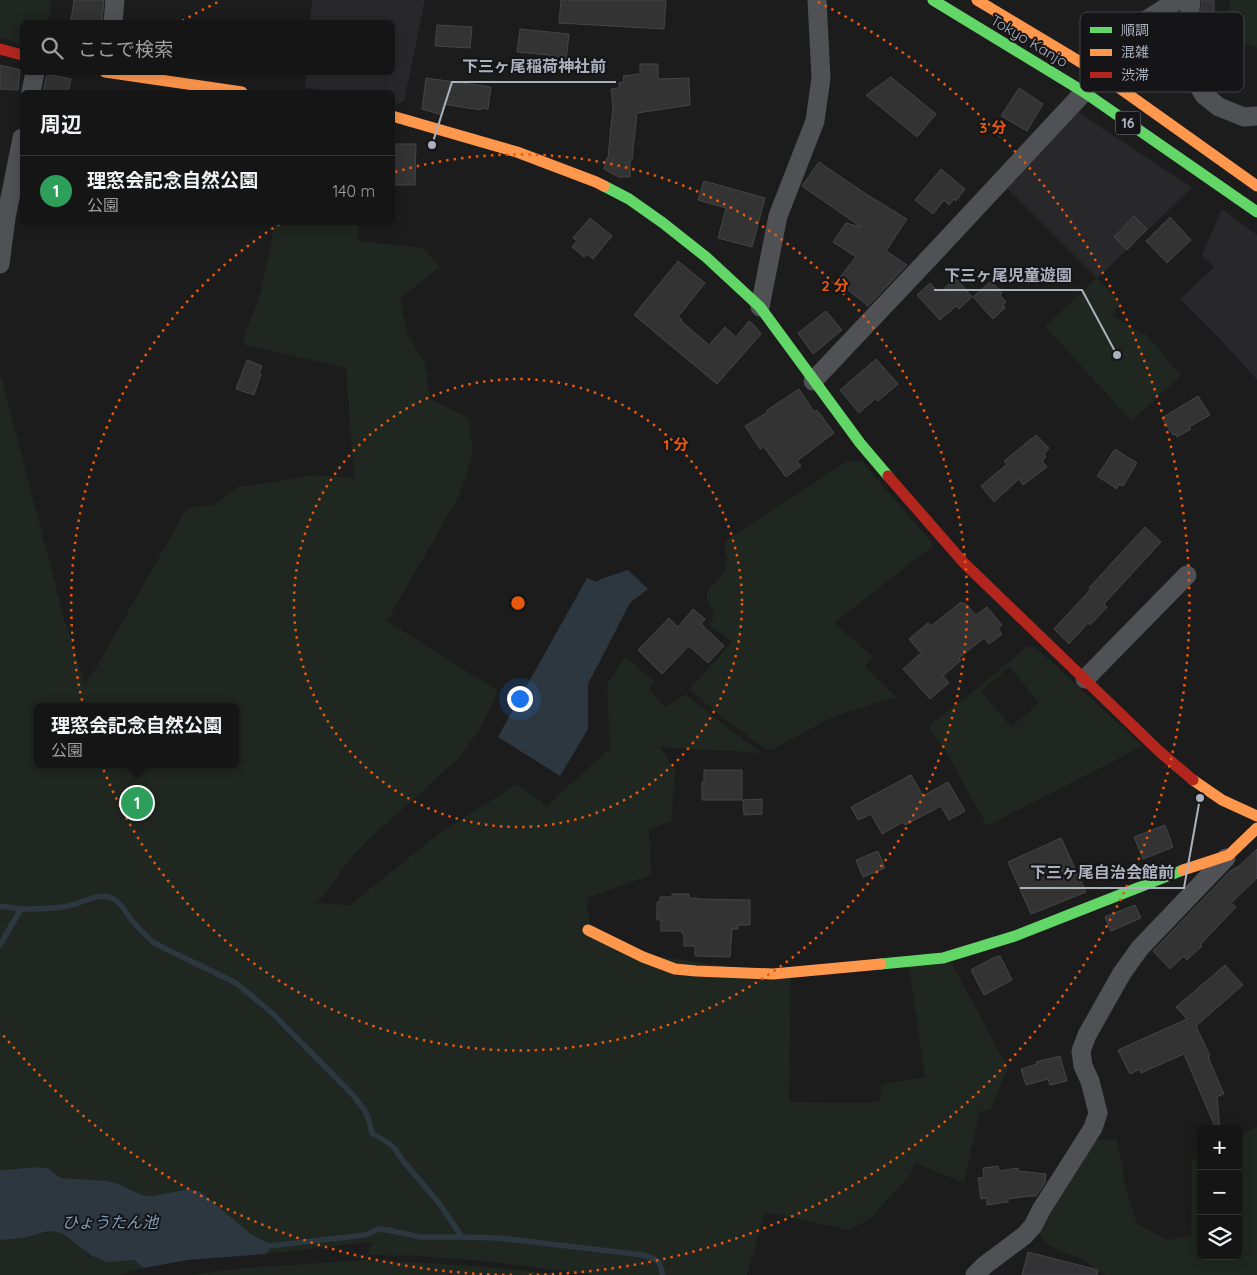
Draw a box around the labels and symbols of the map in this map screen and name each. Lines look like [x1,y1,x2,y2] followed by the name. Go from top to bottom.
[987,10,1071,71] street label: Tokyo Kanjo
[1080,12,1244,92] legend
[1121,21,1149,39] text: 順調
[1121,43,1149,61] text: 混雑
[452,51,616,82] callout: 下三ヶ尾稲荷神社前
[462,56,606,76] text: 下三ヶ尾稲荷神社前
[1121,66,1149,84] text: 渋滞
[1116,112,1140,134] road number: 16
[979,118,1007,137] text: 3 分
[934,259,1082,290] callout: 下三ヶ尾児童遊園
[944,265,1072,285] text: 下三ヶ尾児童遊園
[821,276,849,295] text: 2 分
[663,435,689,454] text: 1 分
[509,594,527,612] centre of rings
[507,686,533,712] your location
[121,784,153,822] pin: 1
[1020,857,1184,888] callout: 下三ヶ尾自治会館前
[1030,862,1174,882] text: 下三ヶ尾自治会館前
[62,1212,160,1232] water label: ひょうたん池

